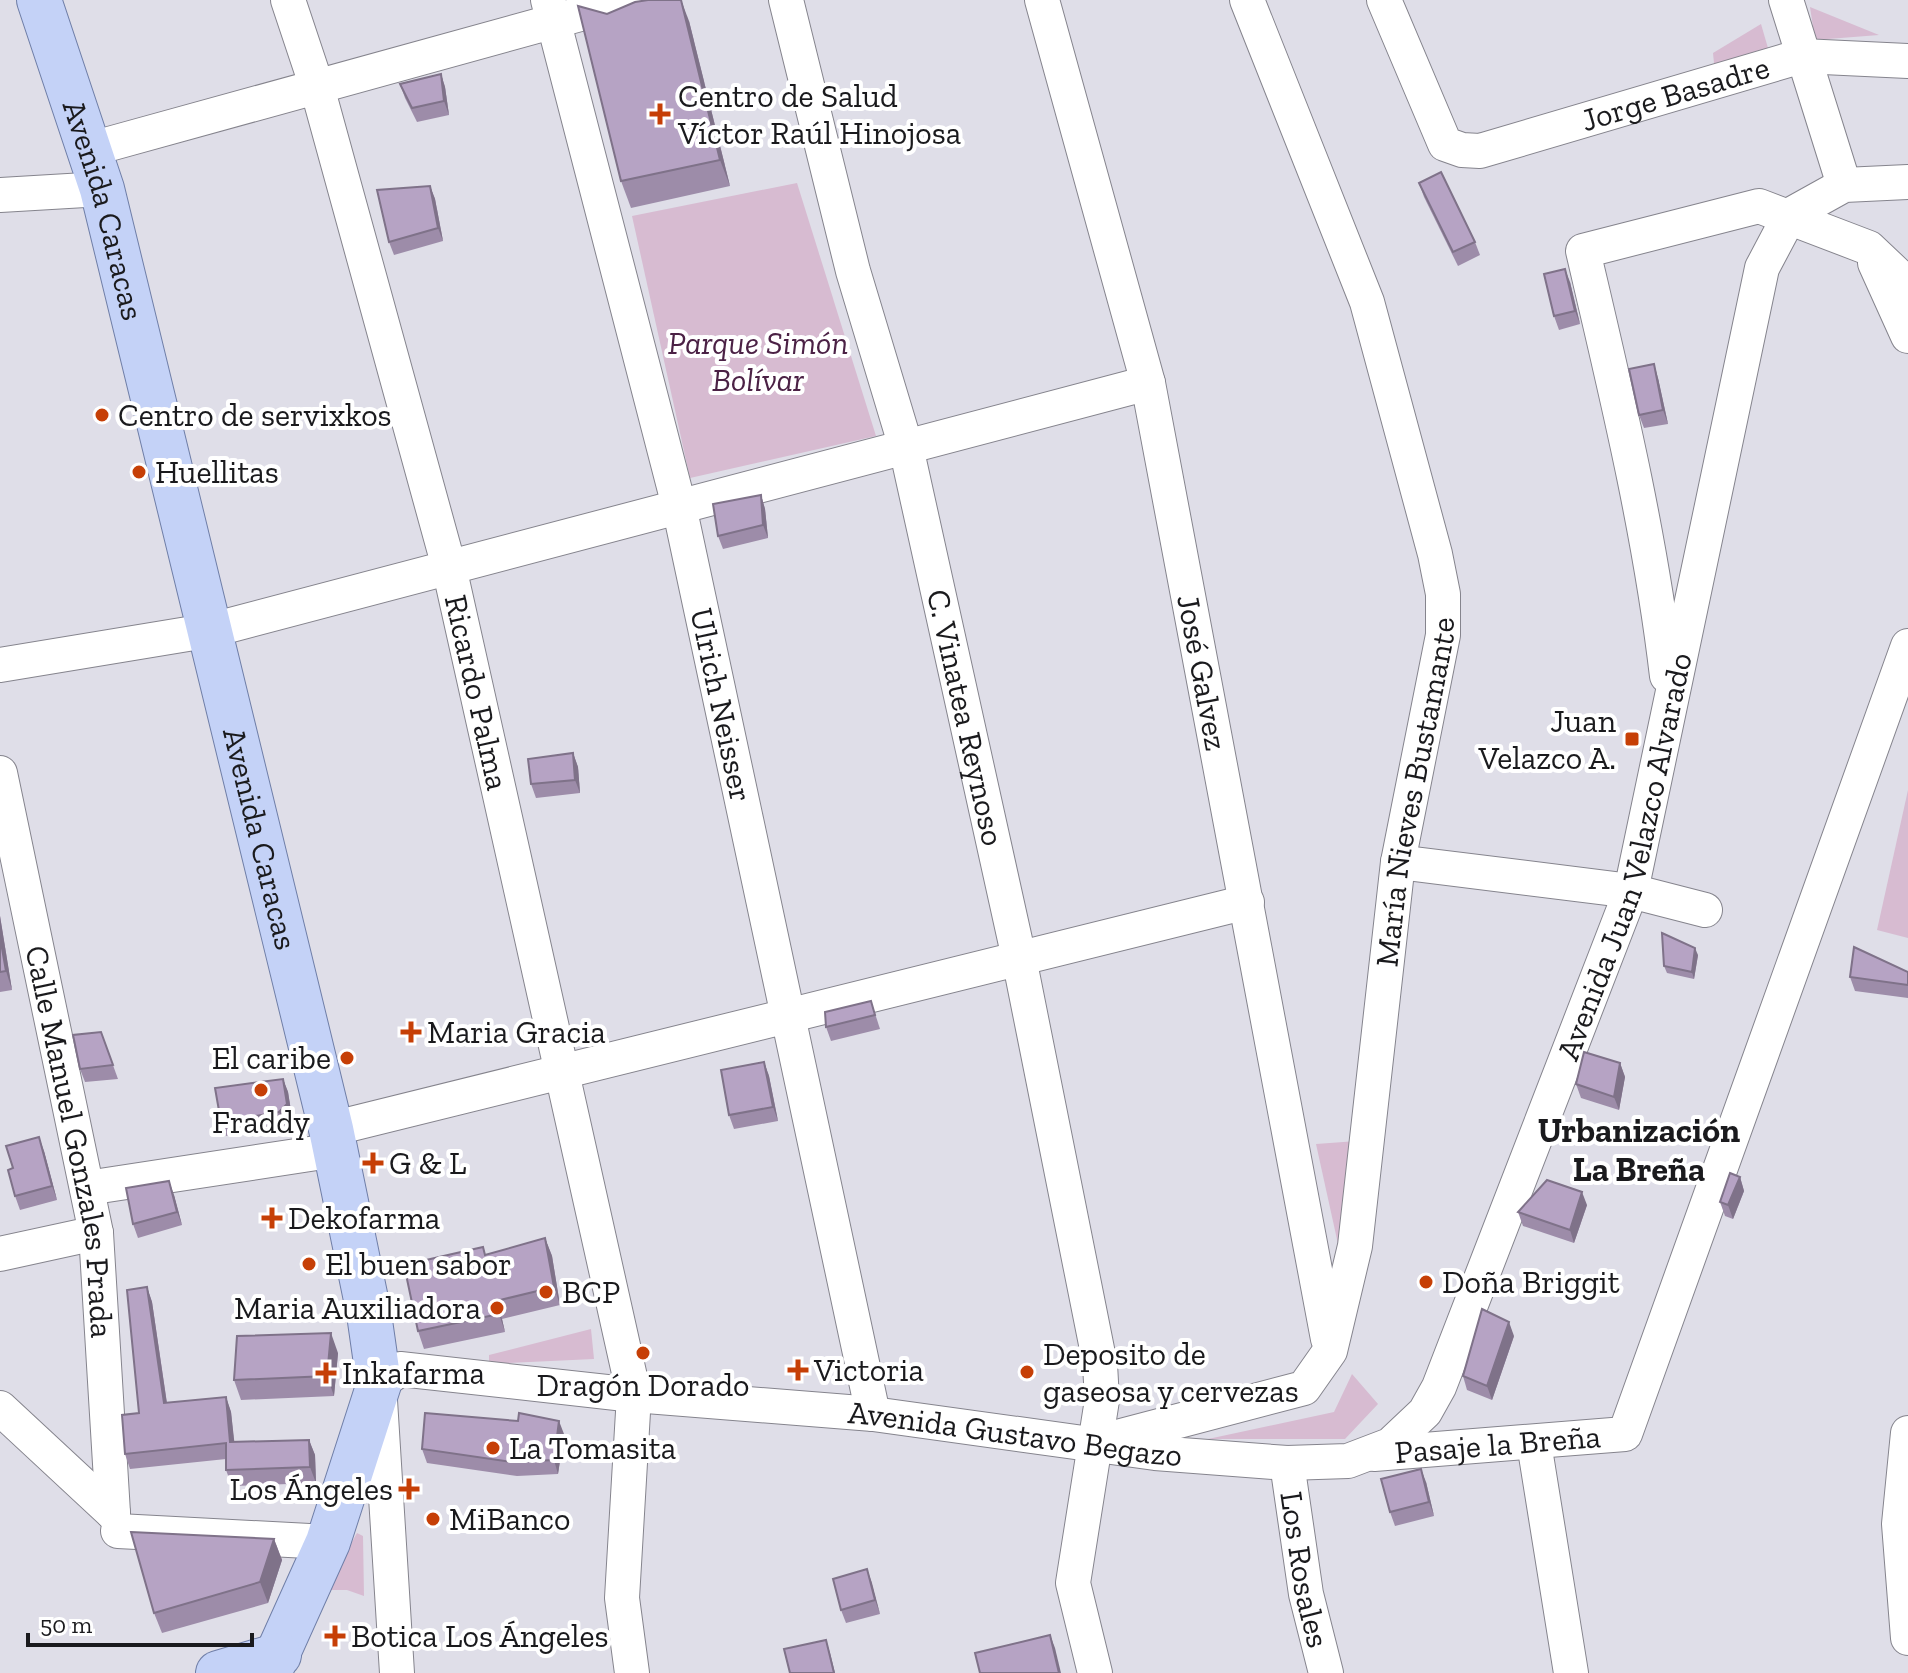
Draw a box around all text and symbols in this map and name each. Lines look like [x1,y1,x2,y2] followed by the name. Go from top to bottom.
[1577,48,1774,139] street label: Jorge Basadre
[677,77,961,152] place label: Centro de Salud Víctor Raúl Hinojosa
[55,95,152,324] street label: Avenida Caracas
[649,103,671,125] marker: Centro de Salud Víctor Raúl Hinojosa
[668,324,848,399] park label: Parque Simón Bolívar
[118,396,392,434] place label: Centro de servixkos
[93,406,111,424] marker: Centro de servixkos
[155,453,279,491] place label: Huellitas
[130,463,148,481] marker: Huellitas
[919,586,1013,849] street label: C. Vinatea Reynoso
[437,591,517,794] street label: Ricardo Palma
[1169,591,1236,754] street label: José Galvez
[682,604,761,805] street label: Ulrich Neisser
[1367,617,1462,969] street label: María Nieves Bustamante
[1548,649,1700,1065] street label: Avenida Juan Velazco Alvarado
[1478,702,1617,777] place label: Juan Velazco A.
[215,724,306,954] street label: Avenida Caracas
[1623,730,1641,748] marker: Juan Velazco A.
[18,942,121,1339] street label: Calle Manuel Gonzales Prada
[427,1013,606,1051] place label: Maria Gracia
[402,1023,420,1041] marker: Maria Gracia
[212,1039,331,1077] place label: El caribe
[338,1049,356,1067] marker: El caribe
[252,1081,270,1099] marker: Fraddy
[212,1103,311,1141] place label: Fraddy
[1538,1110,1740,1190] district label: Urbanización La Breña
[389,1144,466,1182] place label: G & L
[364,1154,382,1172] marker: G & L
[288,1199,440,1237] place label: Dekofarma
[263,1209,281,1227] marker: Dekofarma
[325,1245,512,1283] place label: El buen sabor
[300,1255,318,1273] marker: El buen sabor
[1442,1263,1620,1301] place label: Doña Briggit
[562,1273,620,1311] place label: BCP
[1417,1273,1435,1291] marker: Doña Briggit
[537,1283,555,1301] marker: BCP
[234,1289,481,1327] place label: Maria Auxiliadora
[488,1299,506,1317] marker: Maria Auxiliadora
[1043,1335,1299,1410] place label: Deposito de gaseosa y cervezas
[634,1344,652,1362] marker: Dragón Dorado
[813,1351,924,1389] place label: Victoria
[342,1354,485,1392] place label: Inkafarma
[789,1361,807,1379] marker: Victoria
[1018,1363,1036,1381] marker: Deposito de gaseosa y cervezas
[317,1364,335,1382] marker: Inkafarma
[537,1366,749,1404] place label: Dragón Dorado
[847,1393,1183,1474] street label: Avenida Gustavo Begazo
[1393,1417,1602,1471] street label: Pasaje la Breña
[509,1429,676,1467] place label: La Tomasita
[484,1439,502,1457] marker: La Tomasita
[230,1470,393,1508] place label: Los Ángeles
[400,1480,418,1498] marker: Los Ángeles
[1272,1489,1338,1652] street label: Los Rosales
[449,1500,571,1538] place label: MiBanco
[424,1510,442,1528] marker: MiBanco
[28,1597,252,1647] scale bar
[40,1610,93,1639] text: 50 m
[351,1617,608,1655] place label: Botica Los Ángeles
[326,1627,344,1645] marker: Botica Los Ángeles

